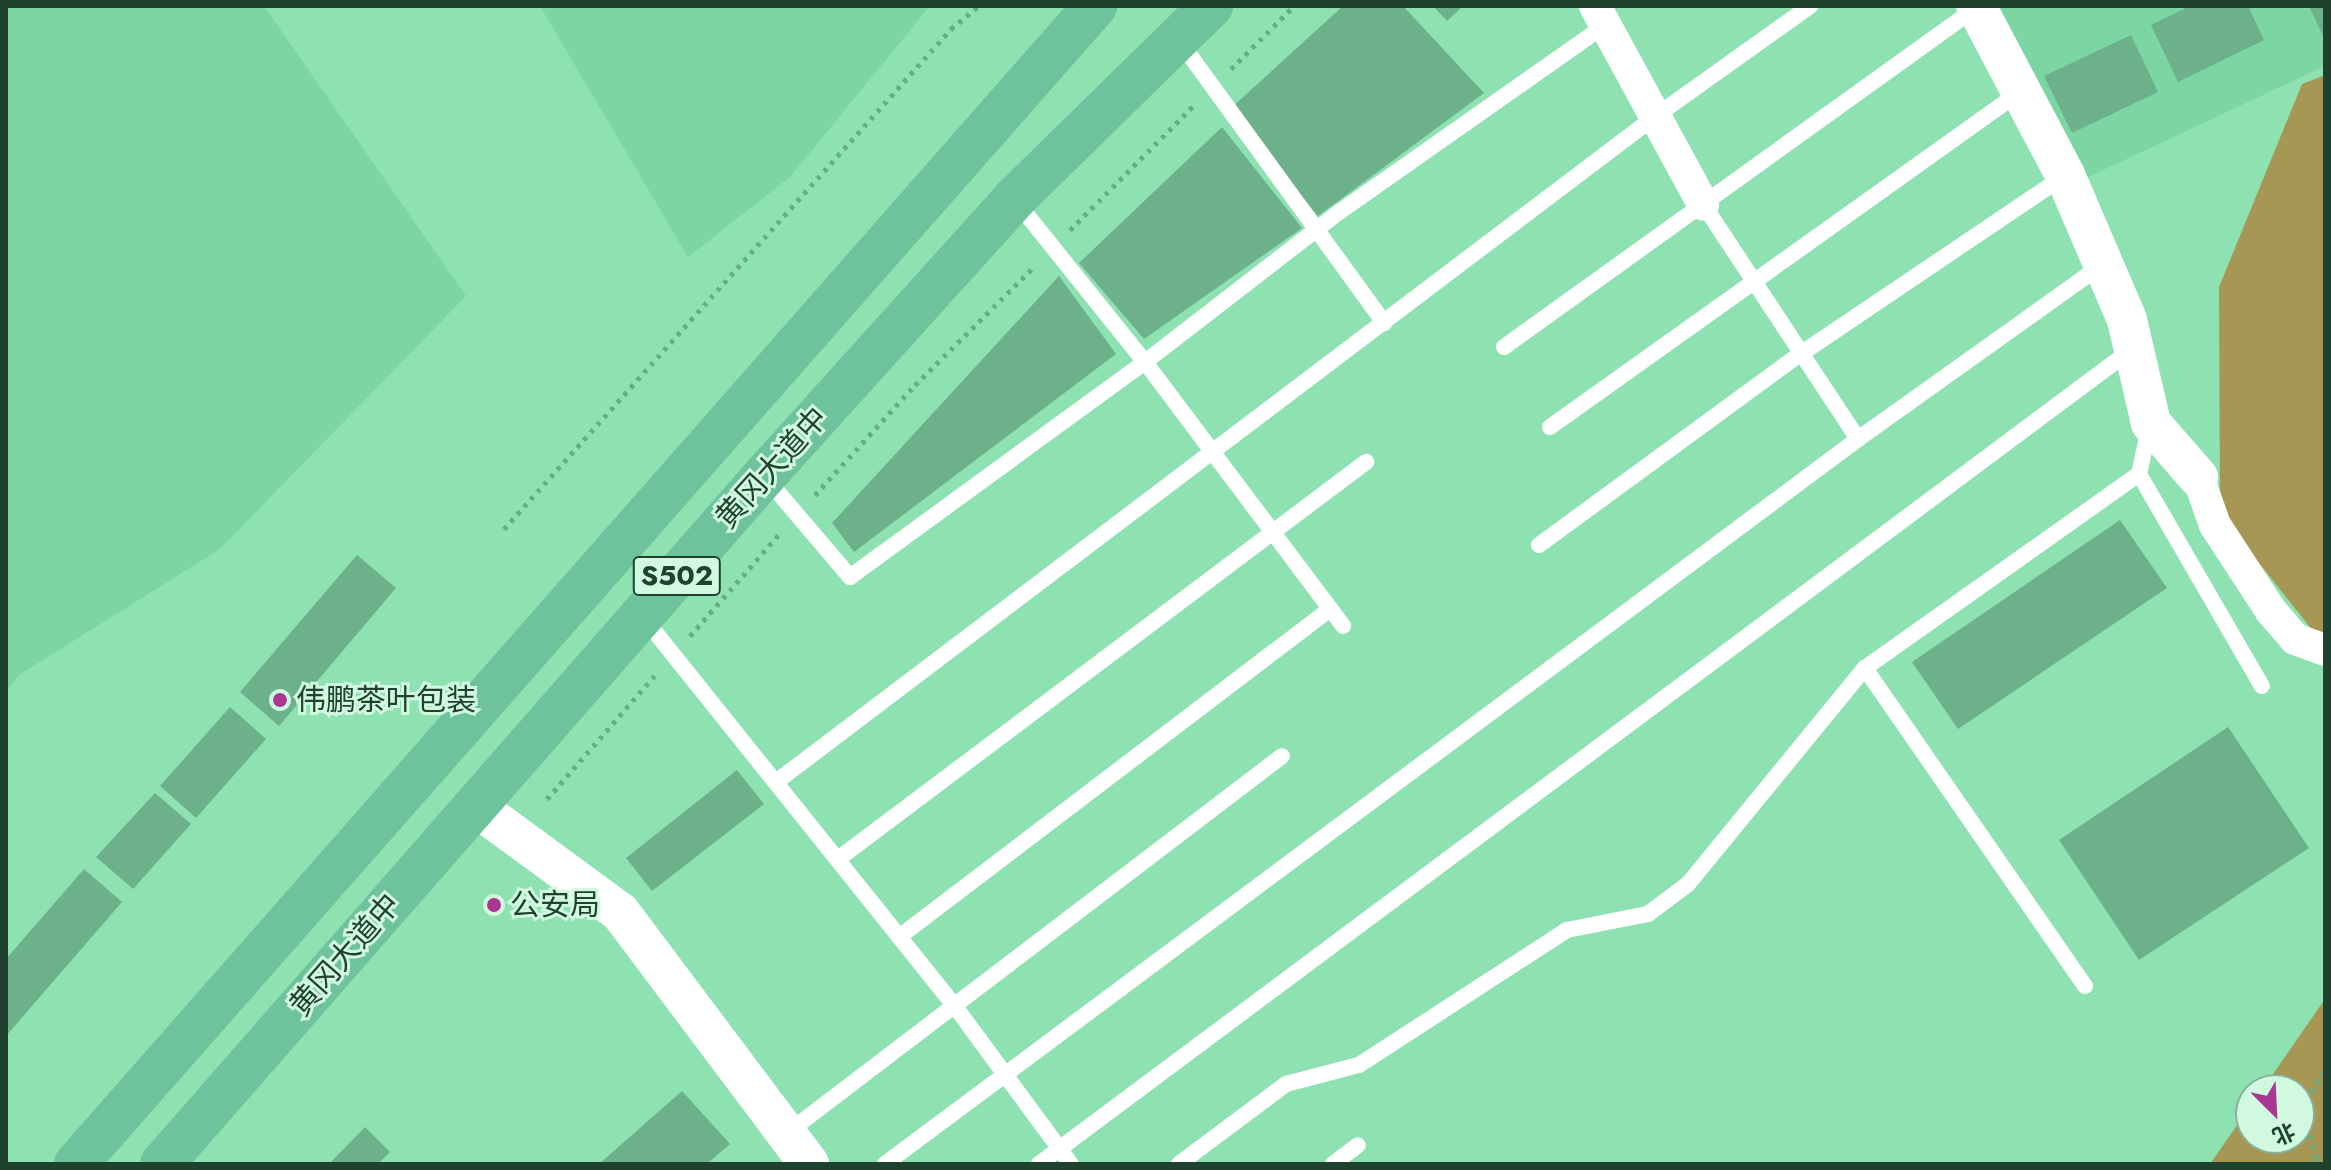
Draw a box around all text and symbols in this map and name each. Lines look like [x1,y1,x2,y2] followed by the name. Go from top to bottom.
[708,400,836,536] street label: 黄冈大道中
[631,552,723,600] road number: S502
[296,682,476,718] place label: 伟鹏茶叶包装
[271,691,289,709] marker: 伟鹏茶叶包装
[282,887,408,1023] street label: 黄冈大道中
[510,887,600,923] place label: 公安局
[485,896,503,914] marker: 公安局
[2235,1074,2315,1154] north arrow
[2267,1115,2301,1153] text: 北

